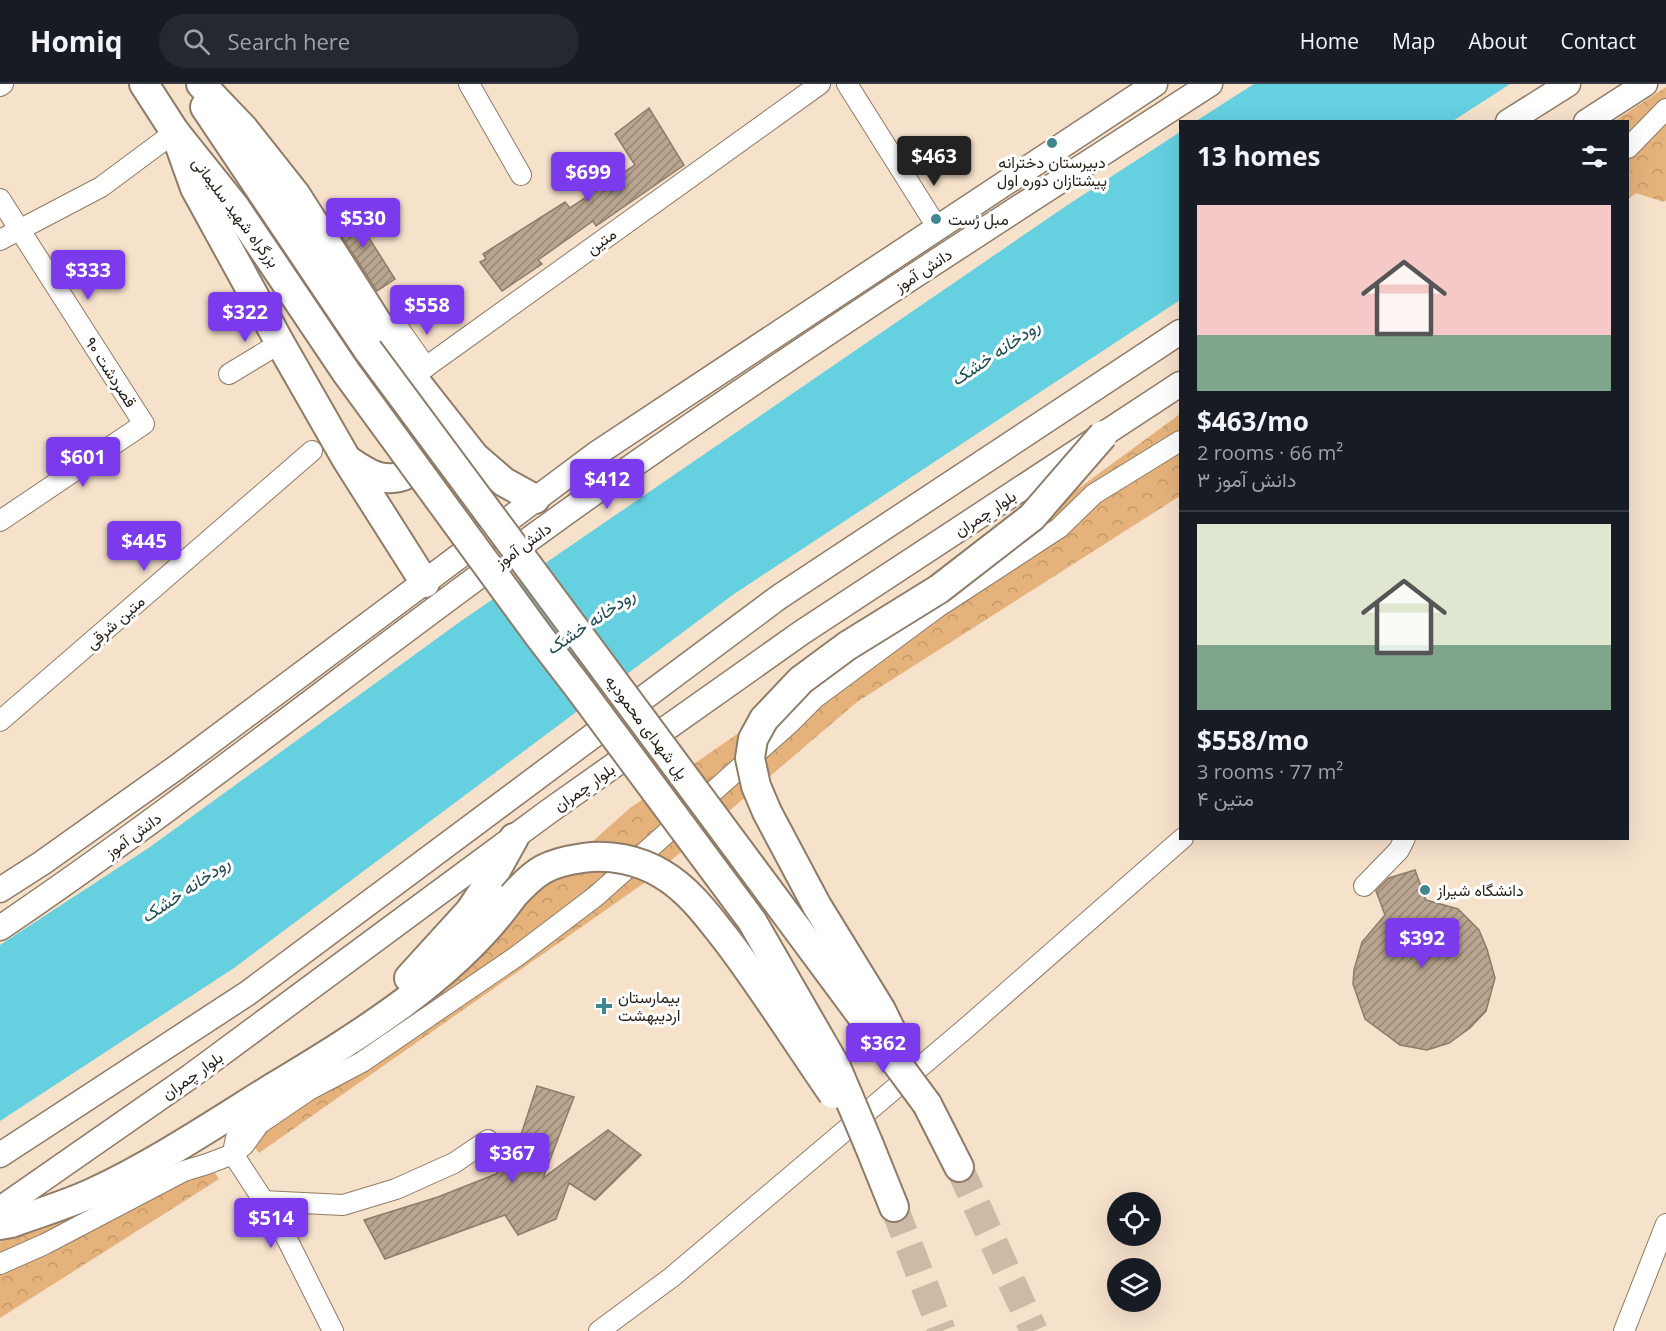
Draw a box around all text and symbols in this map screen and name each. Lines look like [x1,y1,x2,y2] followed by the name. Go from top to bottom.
[159,14,579,68] search box
[30,22,123,60] text: Homiq
[180,25,213,58] icon: search
[228,26,350,56] text: Search here
[1300,27,1359,55] text: Home
[1392,27,1435,55] text: Map
[1468,27,1528,55] text: About
[1561,27,1636,55] text: Contact
[898,136,970,187] pin: $463
[1045,136,1059,150] marker: دبیرستان دخترانه پیشتازان دوره اول
[1197,138,1321,174] text: 13 homes
[1578,140,1611,173] icon: filters
[911,142,957,169] text: $463
[997,151,1107,192] place label: دبیرستان دخترانه پیشتازان دوره اول
[187,152,285,272] street label: بزرگراه شهید سلیمانی
[552,152,624,203] pin: $699
[565,158,611,185] text: $699
[327,198,399,249] pin: $530
[340,204,386,231] text: $530
[948,208,1009,230] place label: مبل رُست
[929,212,943,226] marker: مبل رُست
[582,223,620,259] street label: متین
[889,243,956,297] street label: دانش آموز
[1350,244,1458,352] icon: home
[52,250,124,301] pin: $333
[65,256,111,283] text: $333
[391,285,463,336] pin: $558
[404,291,450,318] text: $558
[209,292,281,343] pin: $322
[222,298,268,325] text: $322
[946,313,1044,391] water label: رودخانه خشک
[80,333,142,411] street label: ۹۰ قصردشت
[1197,403,1309,439] text: $463/mo
[47,437,119,488] pin: $601
[1197,439,1343,466] text: 2 rooms · 66 m²
[60,443,106,470] text: $601
[571,459,643,510] pin: $412
[584,465,630,492] text: $412
[1197,466,1296,493] text: ۳ دانش آموز
[950,485,1021,542] street label: بلوار چمران
[490,517,556,574] street label: دانش آموز
[108,521,180,572] pin: $445
[121,527,167,554] text: $445
[1350,563,1458,671] icon: home
[541,582,639,660] water label: رودخانه خشک
[81,590,149,654] street label: متین شرقی
[600,670,693,784] street label: پل شهدای محمودیه
[1197,722,1309,758] text: $558/mo
[549,758,619,817] street label: بلوار چمران
[1197,758,1343,785] text: 3 rooms · 77 m²
[1197,785,1254,812] text: ۴ متین
[100,807,166,864] street label: دانش آموز
[136,850,234,928] water label: رودخانه خشک
[1436,879,1524,901] place label: دانشگاه شیراز
[1418,883,1432,897] marker: دانشگاه شیراز
[1386,918,1458,969] pin: $392
[1399,924,1445,951] text: $392
[618,986,680,1026] place label: بیمارستان اردیبهشت
[595,997,613,1015] marker: بیمارستان اردیبهشت
[847,1023,919,1074] pin: $362
[860,1029,906,1056] text: $362
[157,1046,227,1105] street label: بلوار چمران
[476,1133,548,1184] pin: $367
[489,1139,535,1166] text: $367
[1107,1192,1161,1312] map controls
[1107,1192,1161,1246] button: locate
[235,1198,307,1249] pin: $514
[248,1204,294,1231] text: $514
[1107,1258,1161,1312] button: layers

